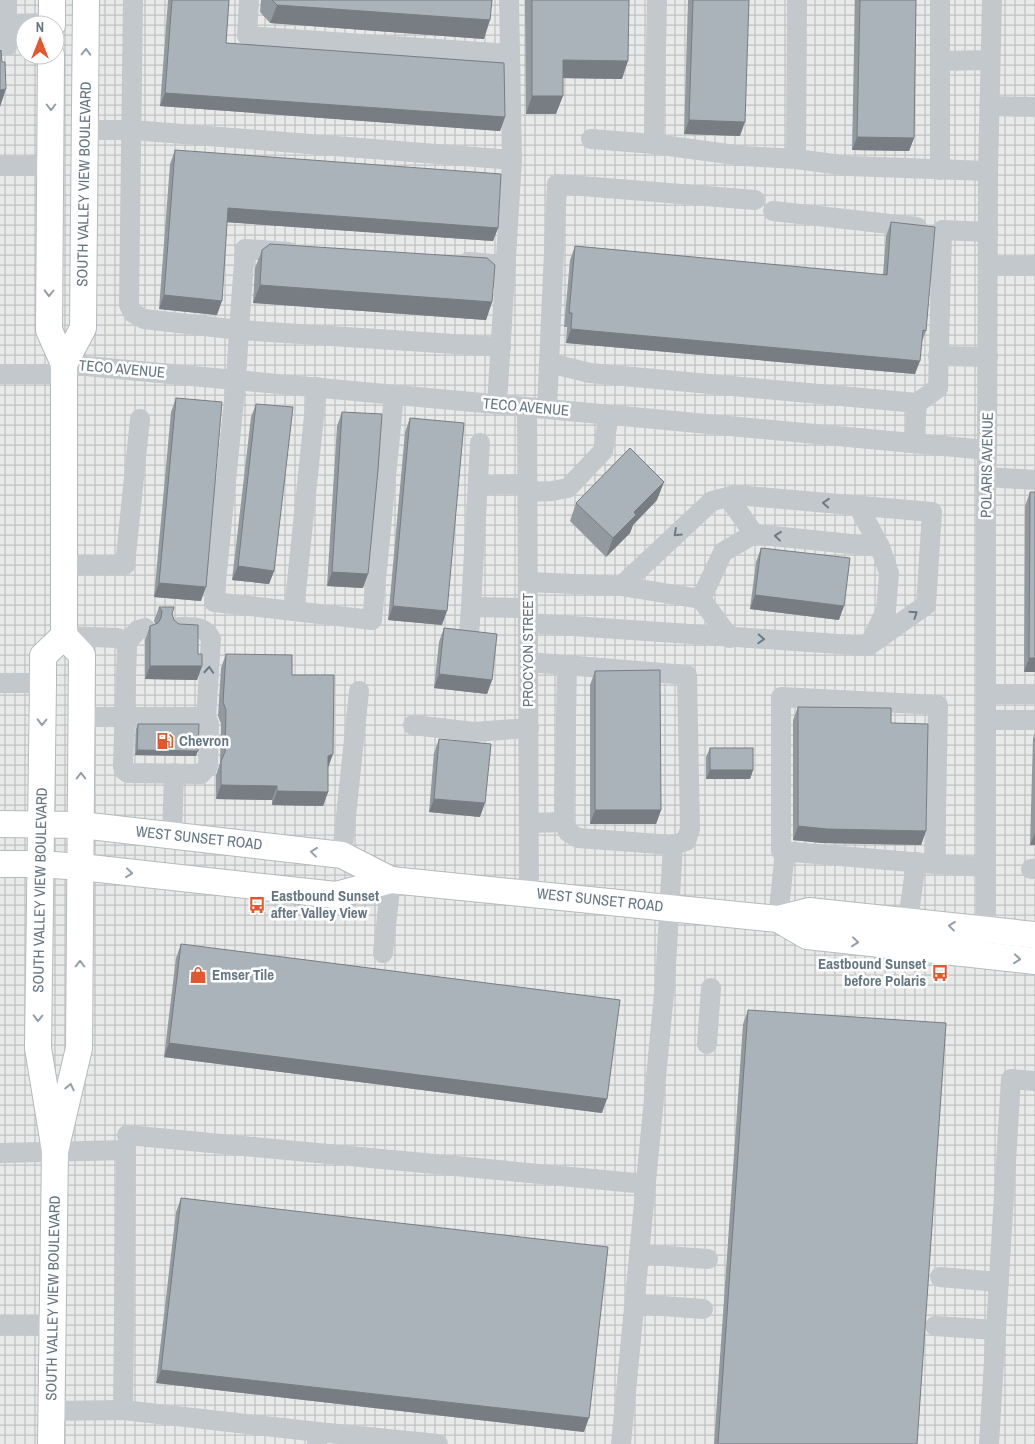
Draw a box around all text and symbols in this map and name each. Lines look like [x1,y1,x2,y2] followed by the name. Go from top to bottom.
[15,15,65,65] north arrow
[36,18,44,36] text: N
[81,48,91,56] one-way arrow
[71,81,96,287] street label: SOUTH VALLEY VIEW BOULEVARD
[46,104,56,111] one-way arrow
[44,290,54,297] one-way arrow
[78,354,166,383] street label: TECO AVENUE
[482,392,570,421] street label: TECO AVENUE
[975,412,998,518] street label: POLARIS AVENUE
[822,498,830,509] one-way arrow
[674,527,683,536] one-way arrow
[774,531,782,542] one-way arrow
[517,592,538,707] street label: PROCYON STREET
[908,611,917,620] one-way arrow
[758,634,766,645] one-way arrow
[204,666,215,674] one-way arrow
[37,718,48,726] one-way arrow
[179,730,229,751] place label: Chevron
[155,731,175,751] fuel station icon: Chevron
[76,772,86,780] one-way arrow
[27,787,52,993] street label: SOUTH VALLEY VIEW BOULEVARD
[135,820,264,855] street label: WEST SUNSET ROAD
[310,847,318,858] one-way arrow
[125,867,133,878] one-way arrow
[536,882,665,917] street label: WEST SUNSET ROAD
[271,885,379,923] place label: Eastbound Sunset after Valley View
[247,895,267,915] bus stop icon: Eastbound Sunset after Valley View
[947,921,955,932] one-way arrow
[851,936,859,947] one-way arrow
[818,953,926,991] place label: Eastbound Sunset before Polaris
[1013,953,1021,964] one-way arrow
[75,960,85,968] one-way arrow
[930,963,950,983] bus stop icon: Eastbound Sunset before Polaris
[212,964,274,985] place label: Emser Tile
[188,965,208,985] shop icon: Emser Tile
[33,1014,43,1022] one-way arrow
[64,1082,75,1091] one-way arrow
[40,1195,65,1401] street label: SOUTH VALLEY VIEW BOULEVARD

